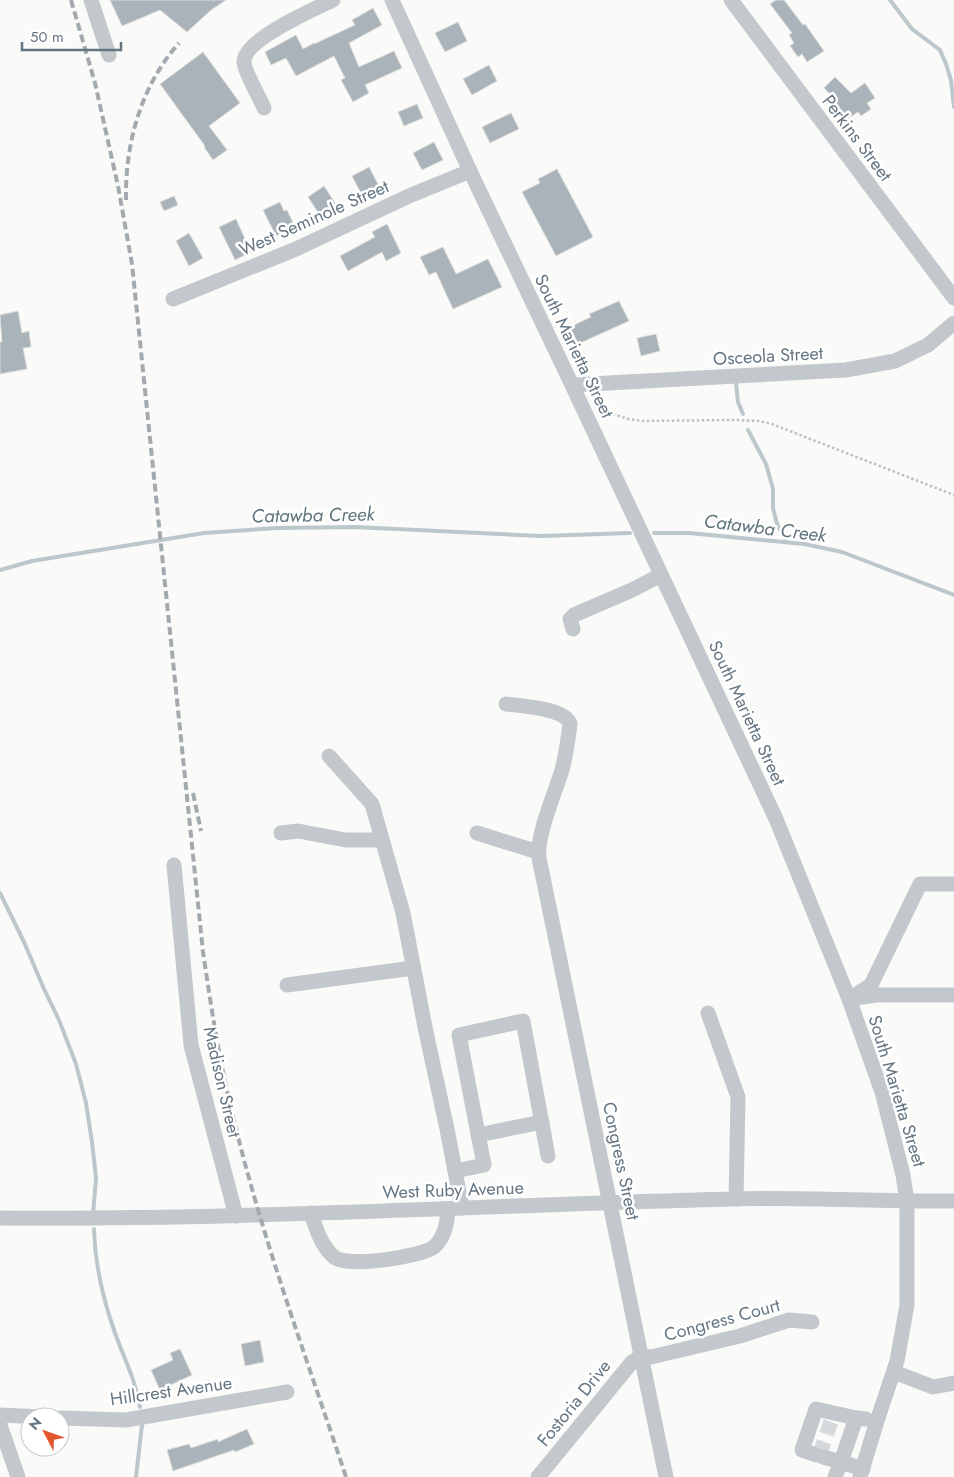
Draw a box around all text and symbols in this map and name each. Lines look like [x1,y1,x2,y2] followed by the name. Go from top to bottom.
[22,20,121,52] scale bar
[30,26,64,48] text: 50 m
[816,89,899,187] street label: Perkins Street
[235,173,394,263] street label: West Seminole Street
[528,270,620,423] street label: South Marietta Street
[712,340,824,372] street label: Osceola Street
[251,500,376,530] water label: Catawba Creek
[702,507,829,549] water label: Catawba Creek
[702,636,792,790] street label: South Marietta Street
[862,1012,933,1171] street label: South Marietta Street
[197,1024,248,1141] street label: Madison Street
[596,1100,646,1223] street label: Congress Street
[382,1175,524,1205] street label: West Ruby Avenue
[661,1292,784,1348] street label: Congress Court
[531,1354,617,1452] street label: Fostoria Drive
[108,1370,234,1412] street label: Hillcrest Avenue
[20,1407,70,1457] north arrow
[24,1413,46,1434] text: N

